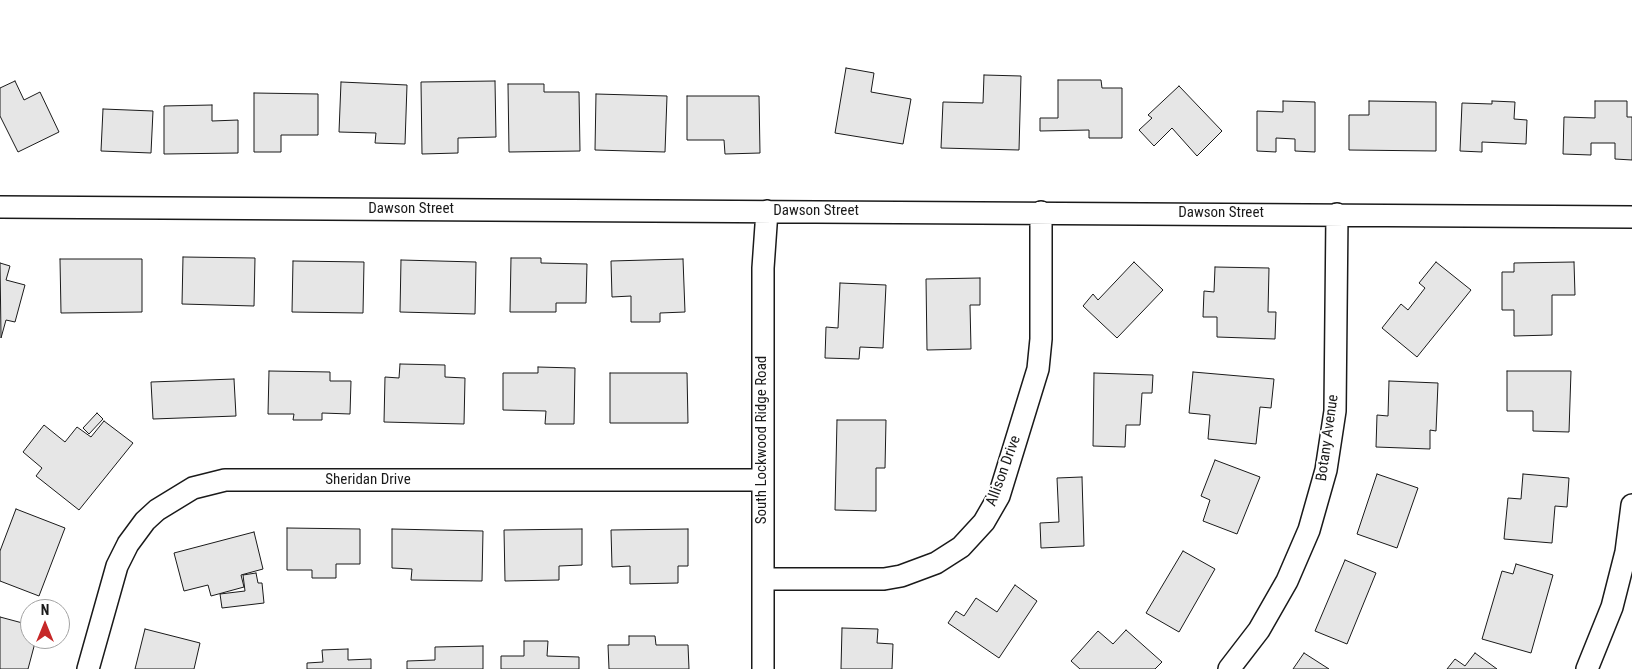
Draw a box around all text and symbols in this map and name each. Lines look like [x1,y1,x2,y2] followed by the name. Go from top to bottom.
[368,200,454,218] street label: Dawson Street
[773,202,859,220] street label: Dawson Street
[1178,204,1264,222] street label: Dawson Street
[753,356,771,524] street label: South Lockwood Ridge Road
[1313,393,1343,483] street label: Botany Avenue
[983,433,1025,509] street label: Allison Drive
[325,471,411,489] street label: Sheridan Drive
[20,599,70,649] north arrow
[41,602,49,618] text: N

